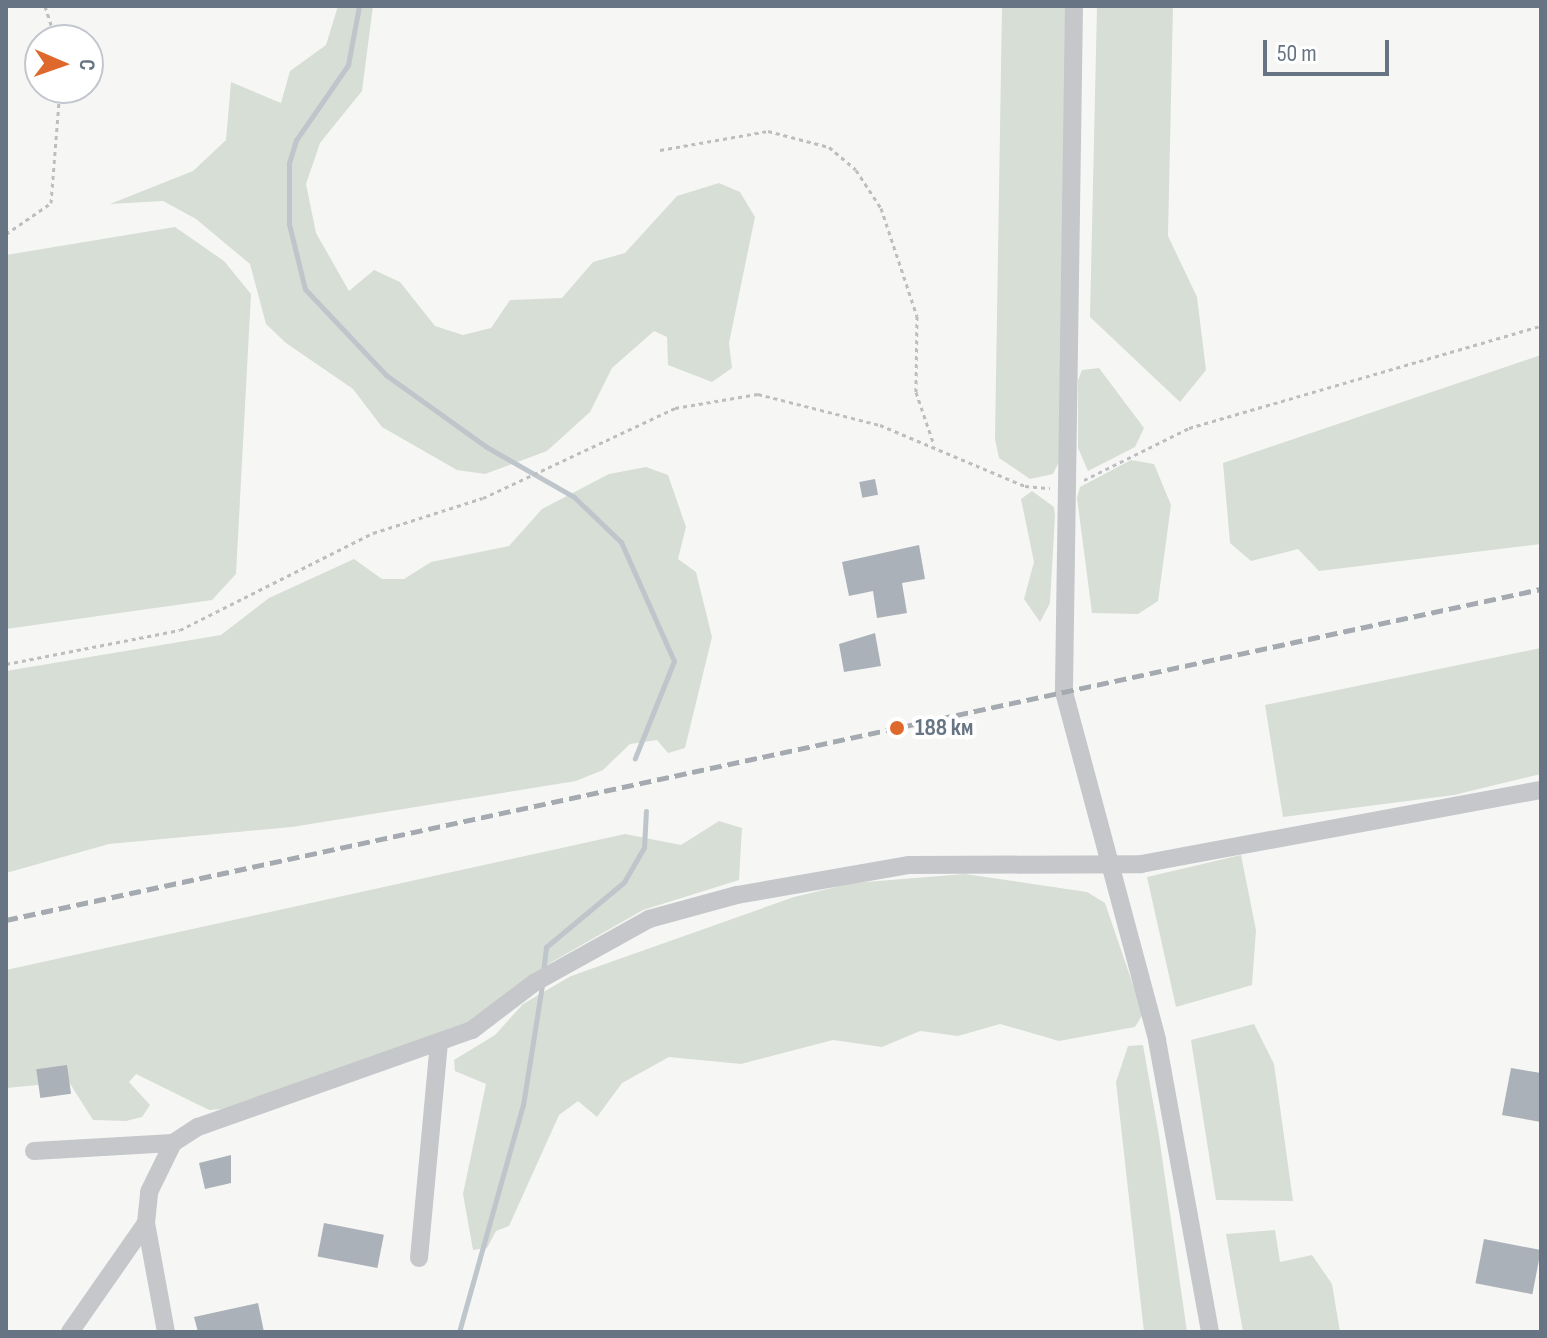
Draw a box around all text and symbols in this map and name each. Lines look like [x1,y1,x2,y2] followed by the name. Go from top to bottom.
[24,24,104,104] north arrow
[1267,24,1393,74] scale bar
[1277,39,1317,68] text: 50 m
[73,59,100,71] text: С
[915,714,973,742] place label: 188 км
[886,717,908,739] marker: 188 км

